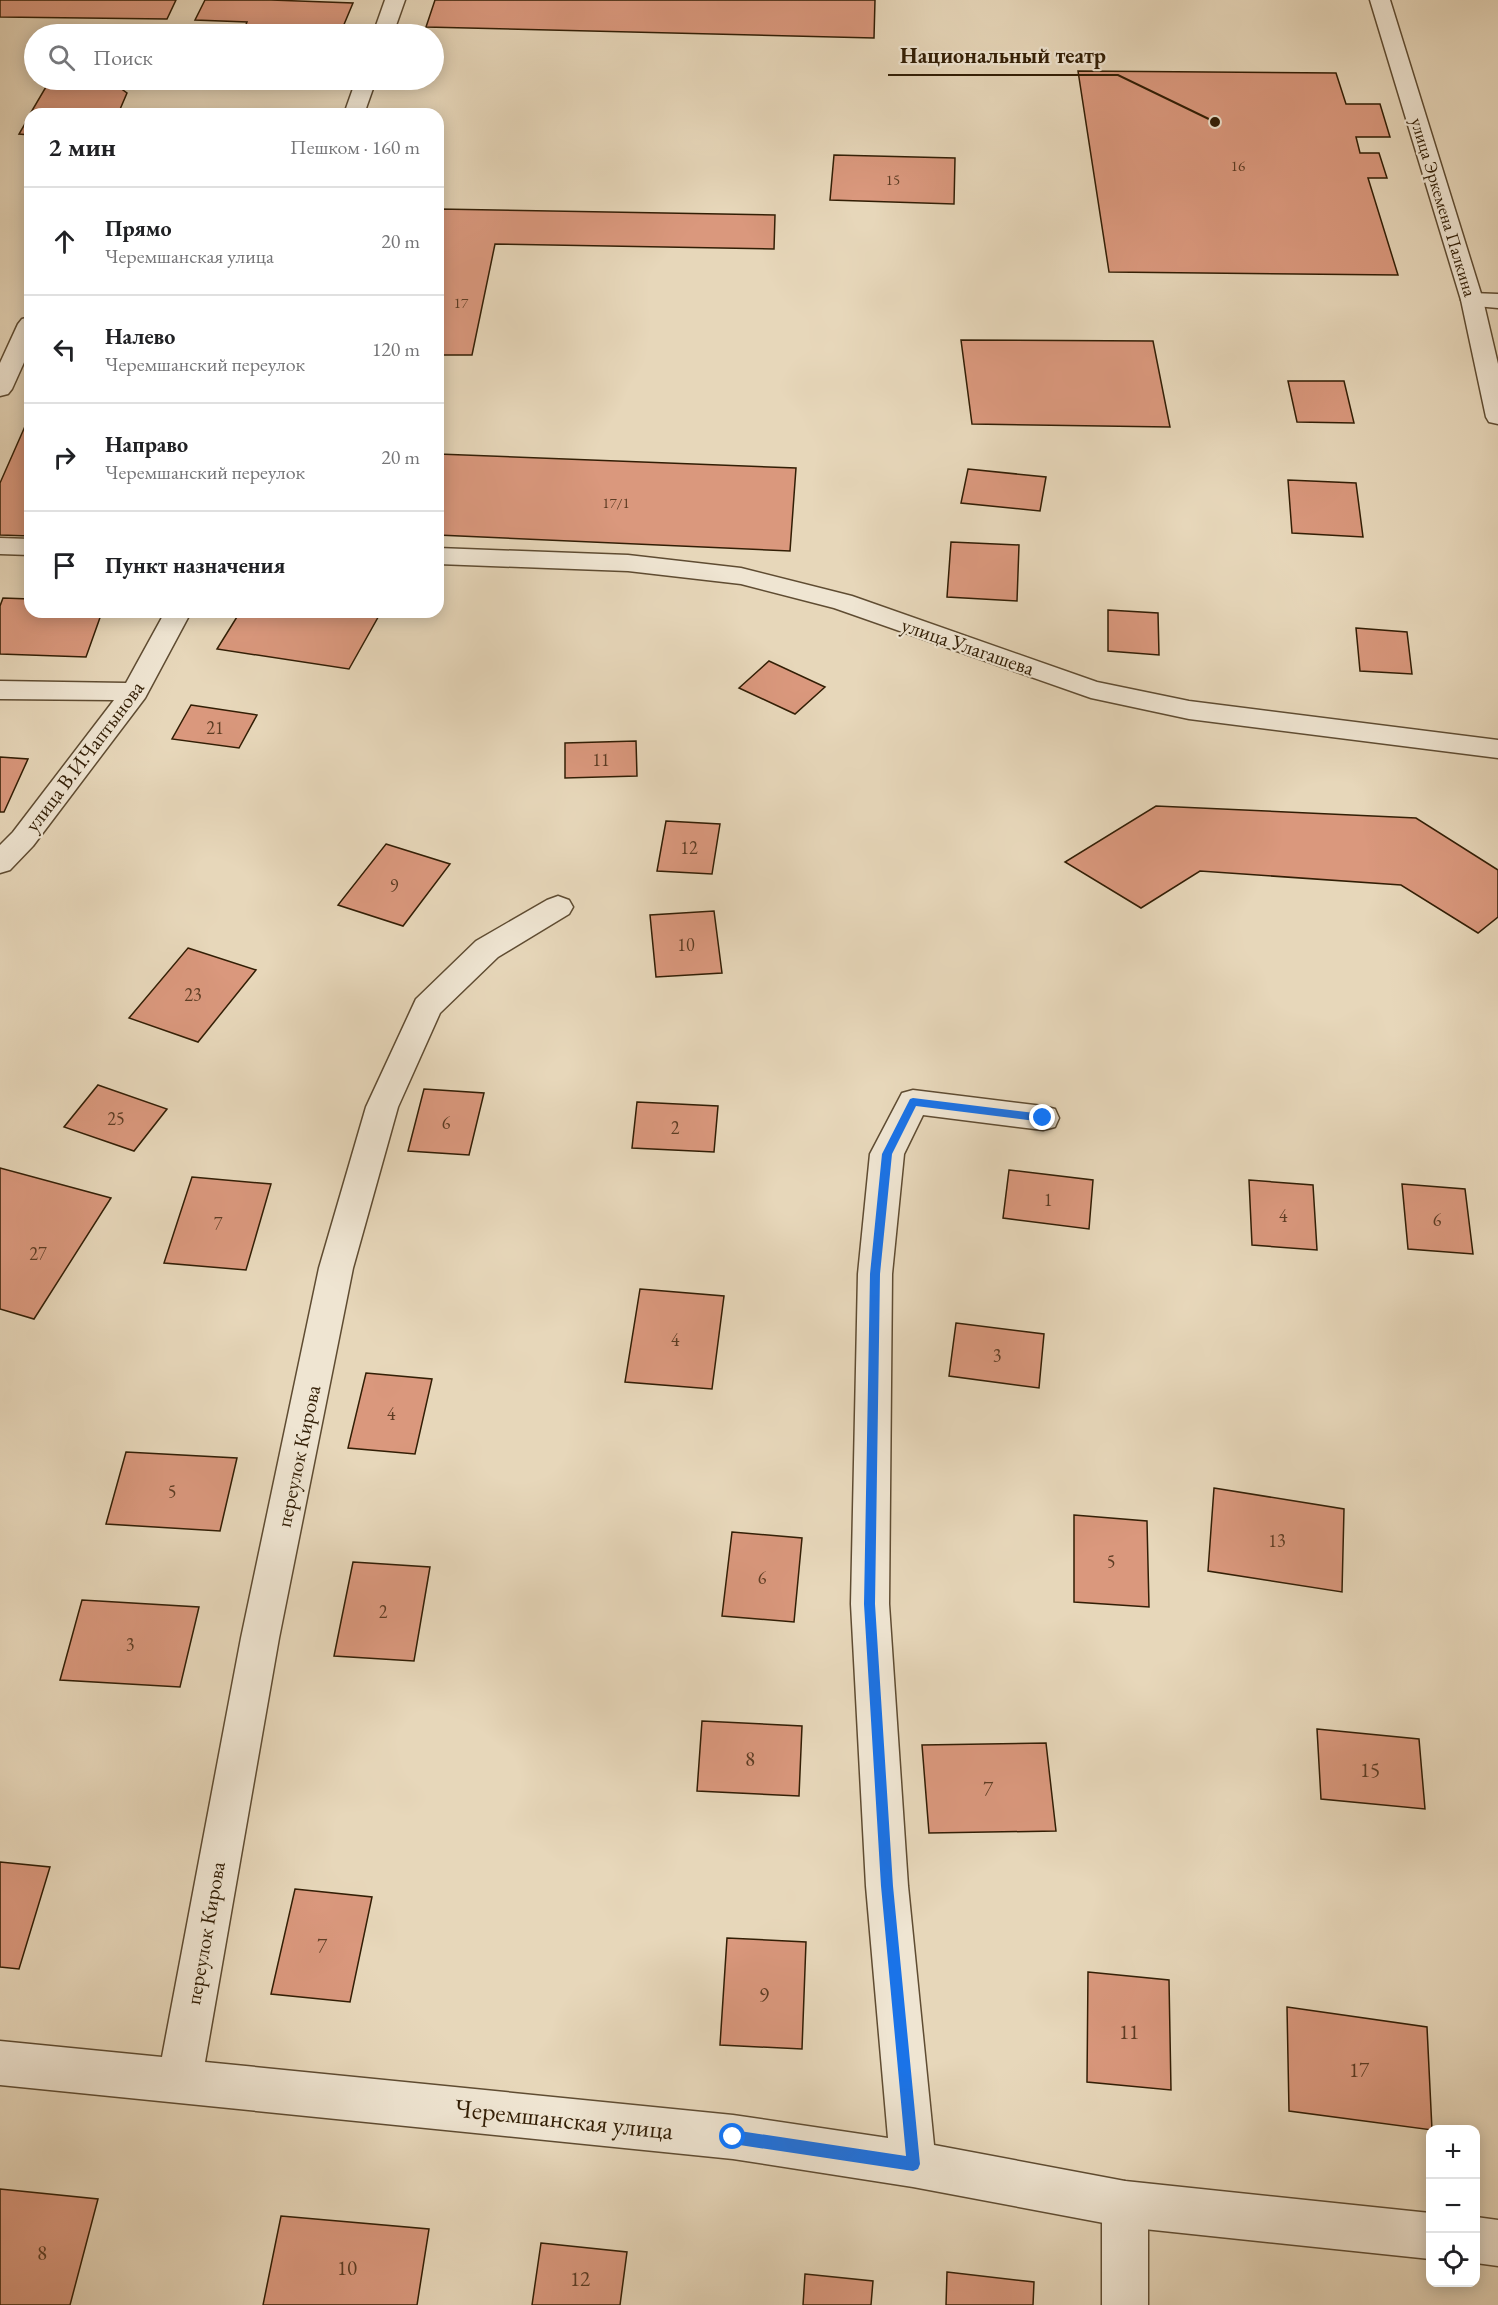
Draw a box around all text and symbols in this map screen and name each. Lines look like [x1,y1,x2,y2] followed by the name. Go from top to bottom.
[24,24,444,90] search box
[888,35,1118,75] callout: Национальный театр
[45,41,78,74] icon: search
[900,41,1106,70] text: Национальный театр
[93,43,153,72] text: Поиск
[1406,115,1482,300] street label: улица Эркемена Палкина
[48,130,116,164] text: 2 мин
[290,134,420,160] text: Пешком · 160 m
[1231,156,1245,175] house number: 16
[886,170,900,189] house number: 15
[105,214,172,243] text: Прямо
[48,225,81,258] icon: ahead
[381,228,420,254] text: 20 m
[105,243,274,269] text: Черемшанская улица
[454,293,469,312] house number: 17
[105,322,175,351] text: Налево
[48,333,81,366] icon: left
[372,336,420,362] text: 120 m
[105,351,305,377] text: Черемшанский переулок
[105,430,188,459] text: Направо
[48,441,81,474] icon: right
[381,444,420,470] text: 20 m
[105,459,305,485] text: Черемшанский переулок
[602,493,630,512] house number: 17/1
[48,549,81,582] icon: arrive
[105,551,285,580] text: Пункт назначения
[898,611,1039,682] street label: улица Улагашева
[18,675,150,837] street label: улица В.И.Чаптынова
[206,716,224,739] house number: 21
[592,748,610,771] house number: 11
[680,836,698,859] house number: 12
[390,874,399,897] house number: 9
[677,933,695,956] house number: 10
[184,983,202,1006] house number: 23
[1029,1104,1055,1130] route end
[107,1107,125,1130] house number: 25
[442,1111,451,1134] house number: 6
[671,1116,680,1139] house number: 2
[1044,1188,1052,1211] house number: 1
[1279,1204,1288,1227] house number: 4
[1433,1208,1442,1231] house number: 6
[214,1212,223,1235] house number: 7
[29,1242,47,1265] house number: 27
[671,1328,680,1351] house number: 4
[993,1344,1001,1367] house number: 3
[270,1382,326,1530] street label: переулок Кирова
[387,1402,396,1425] house number: 4
[168,1480,176,1503] house number: 5
[1268,1529,1286,1552] house number: 13
[1107,1550,1115,1573] house number: 5
[758,1566,767,1589] house number: 6
[379,1600,388,1623] house number: 2
[126,1633,134,1656] house number: 3
[745,1745,755,1772] house number: 8
[1360,1756,1380,1783] house number: 15
[983,1775,994,1802] house number: 7
[179,1859,231,2007] street label: переулок Кирова
[317,1932,328,1959] house number: 7
[759,1981,769,2008] house number: 9
[1119,2018,1139,2045] house number: 11
[1349,2056,1370,2083] house number: 17
[453,2091,676,2147] street label: Черемшанская улица
[719,2123,745,2149] route start
[1426,2125,1480,2287] map controls
[1426,2125,1480,2179] button: +
[1426,2179,1480,2233] button: −
[1426,2233,1480,2287] button: locate
[37,2239,47,2266] house number: 8
[337,2254,357,2281] house number: 10
[570,2265,590,2292] house number: 12

